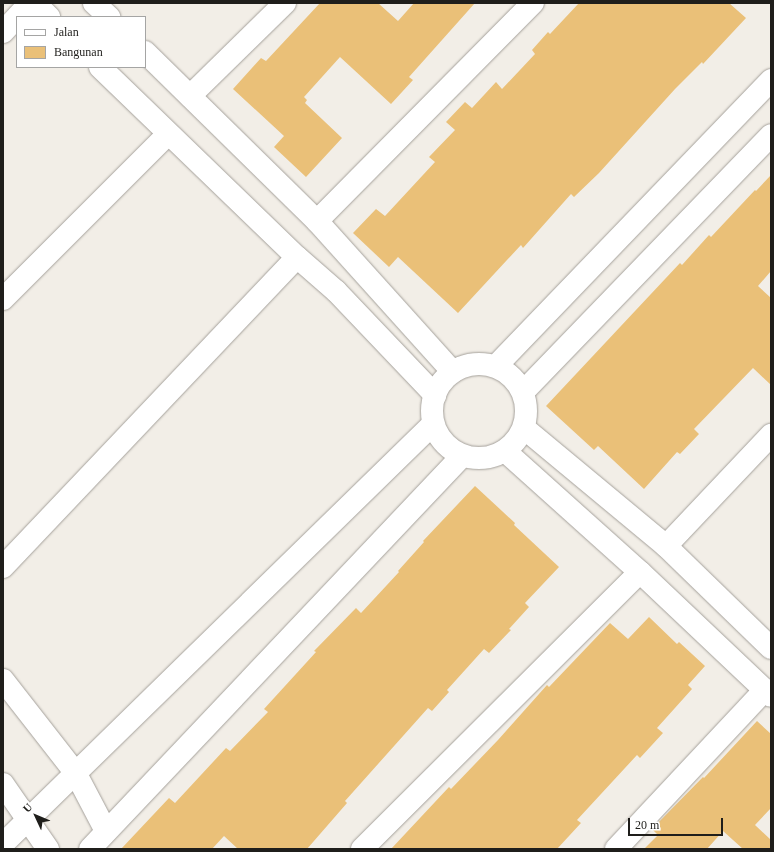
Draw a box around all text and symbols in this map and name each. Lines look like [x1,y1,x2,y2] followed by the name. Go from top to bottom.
[16,16,146,68] legend
[54,25,79,39] text: Jalan
[54,45,103,59] text: Bangunan
[16,796,56,836] north arrow
[20,801,34,815] text: U
[630,810,725,836] scale bar
[635,818,659,832] text: 20 m

